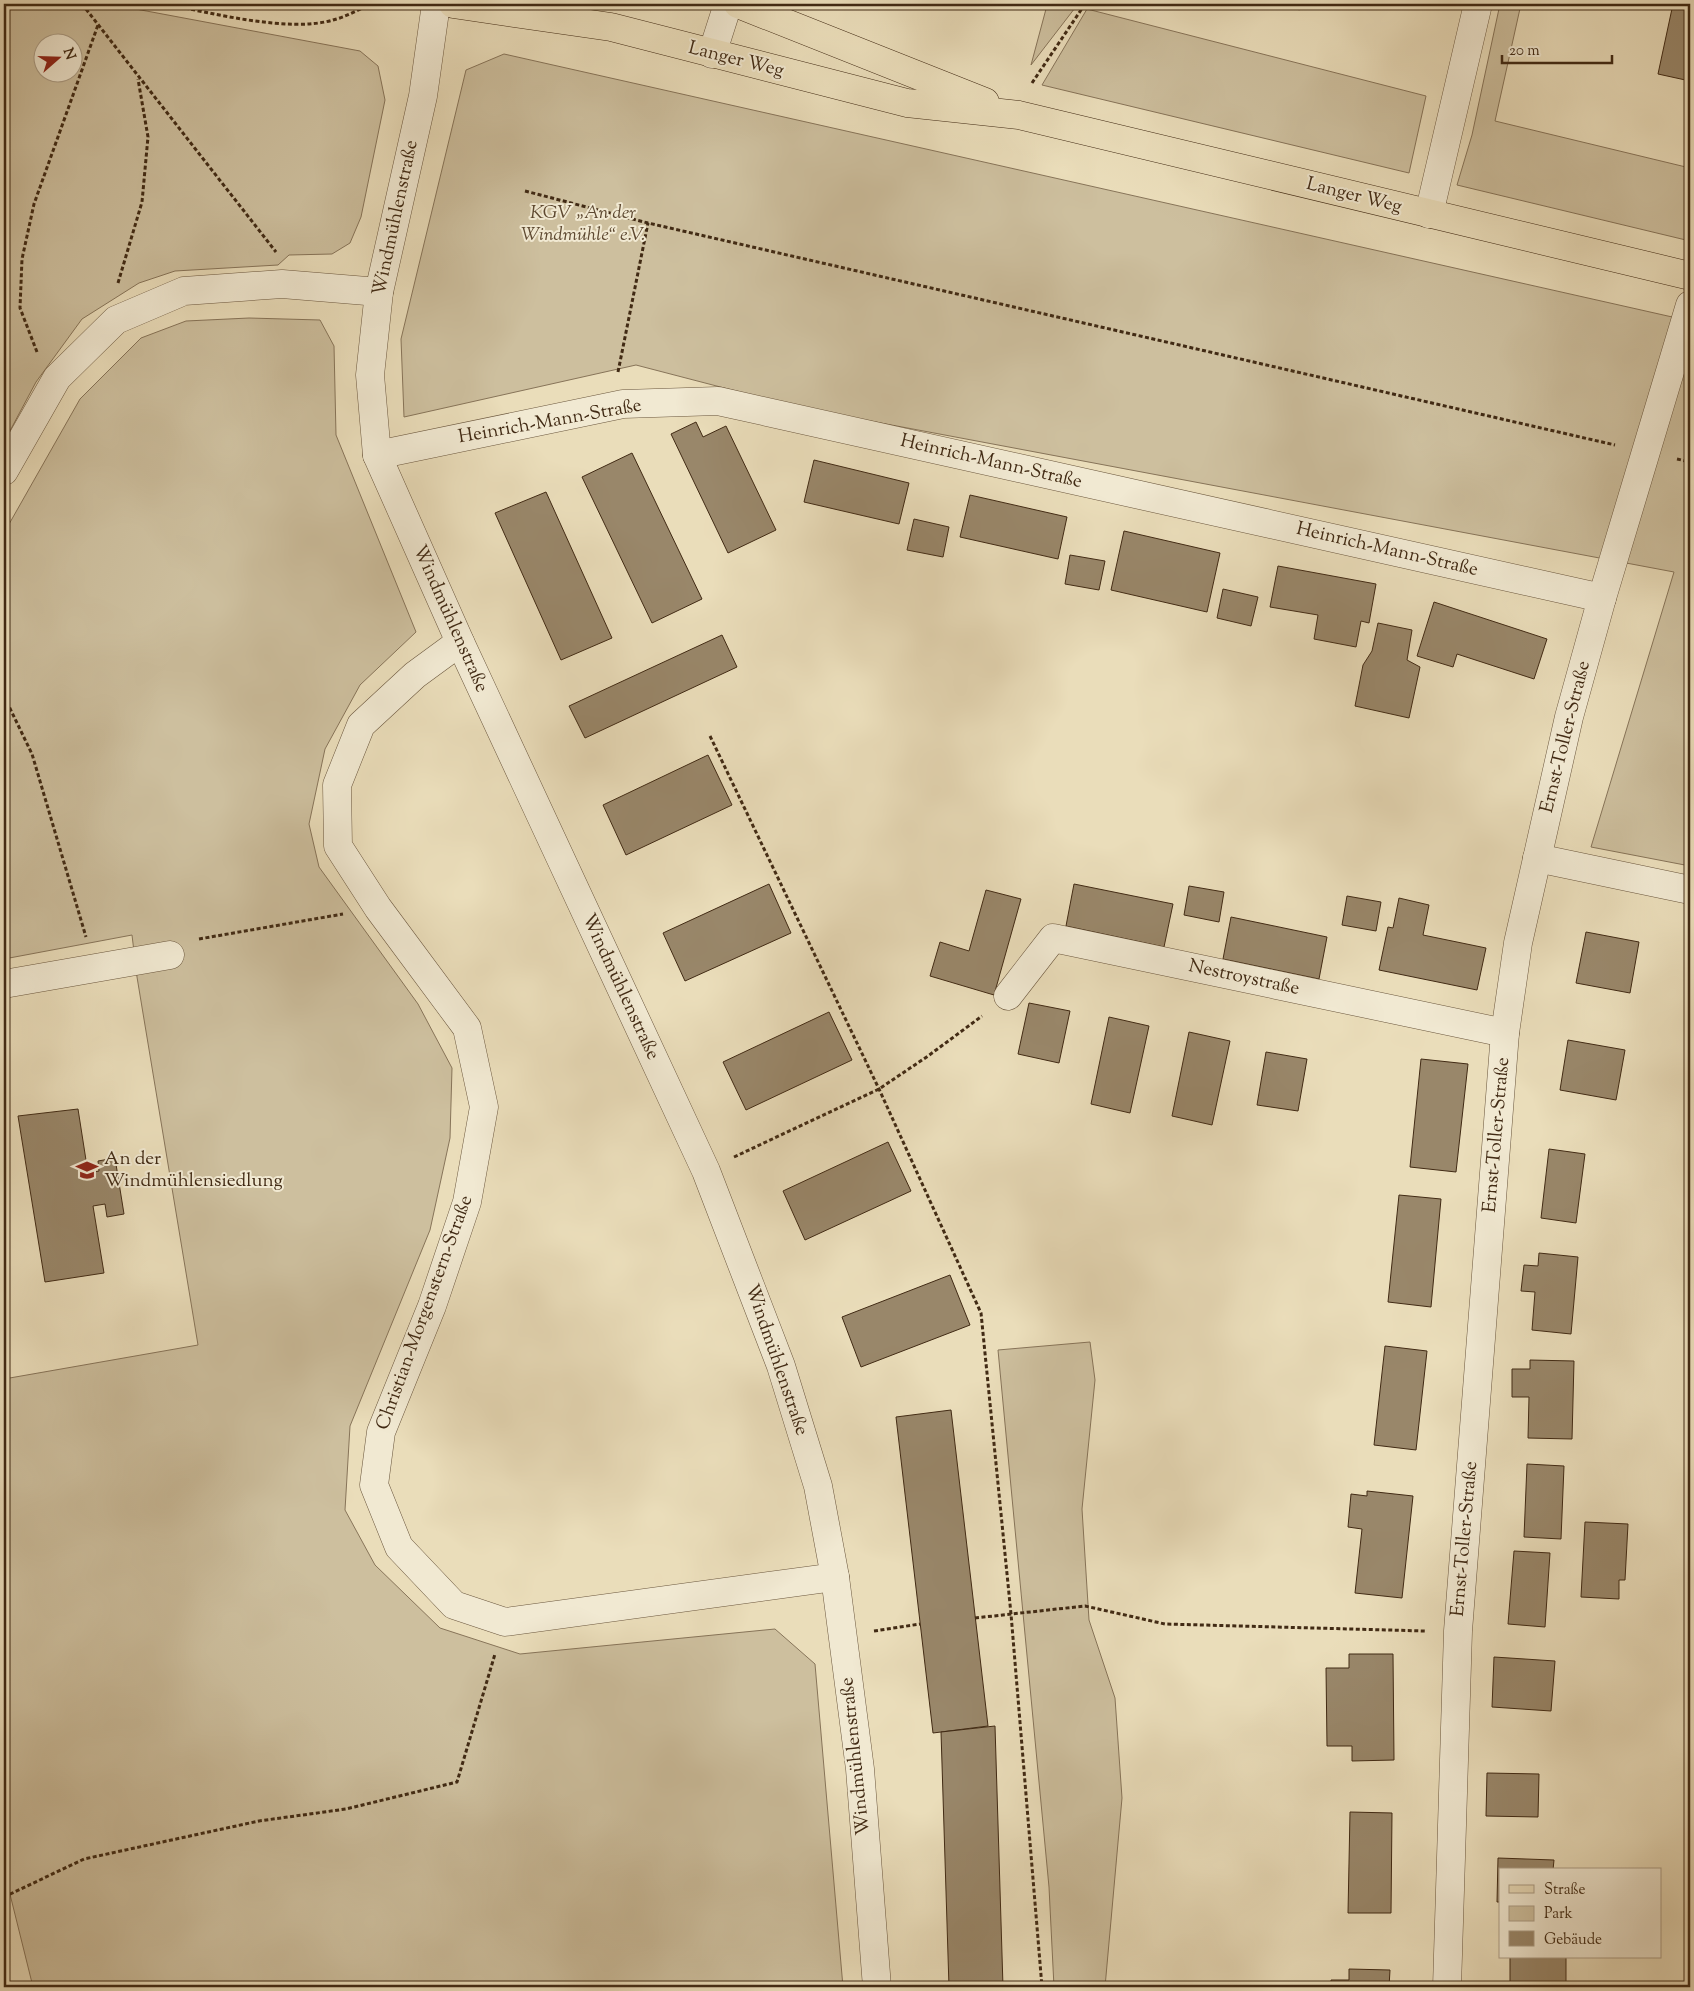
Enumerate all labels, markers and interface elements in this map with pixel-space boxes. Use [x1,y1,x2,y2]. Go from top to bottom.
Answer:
north arrow [32,32,82,82]
scale bar [1502,32,1612,64]
street label: Langer Weg [685,35,787,85]
text: 20 m [1509,41,1540,62]
text: N [57,46,80,63]
street label: Windmühlenstraße [366,137,426,298]
street label: Langer Weg [1303,171,1405,221]
park label: KGV „An der Windmühle“ e.V. [521,200,645,249]
street label: Heinrich-Mann-Straße [456,393,644,451]
street label: Heinrich-Mann-Straße [897,428,1085,496]
street label: Heinrich-Mann-Straße [1293,516,1481,584]
street label: Windmühlenstraße [405,541,495,697]
street label: Ernst-Toller-Straße [1534,658,1598,816]
street label: Windmühlenstraße [574,909,666,1065]
street label: Nestroystraße [1186,953,1302,1003]
street label: Ernst-Toller-Straße [1477,1056,1517,1214]
place label: An der Windmühlensiedlung [104,1146,283,1195]
school or university icon: An der Windmühlensiedlung [74,1157,100,1183]
street label: Christian-Morgenstern-Straße [370,1192,480,1434]
street label: Windmühlenstraße [737,1281,815,1440]
street label: Ernst-Toller-Straße [1445,1460,1485,1618]
street label: Windmühlenstraße [834,1676,878,1836]
legend [1499,1868,1662,1958]
text: Straße [1544,1880,1586,1901]
text: Park [1544,1904,1573,1925]
text: Gebäude [1544,1930,1602,1951]

